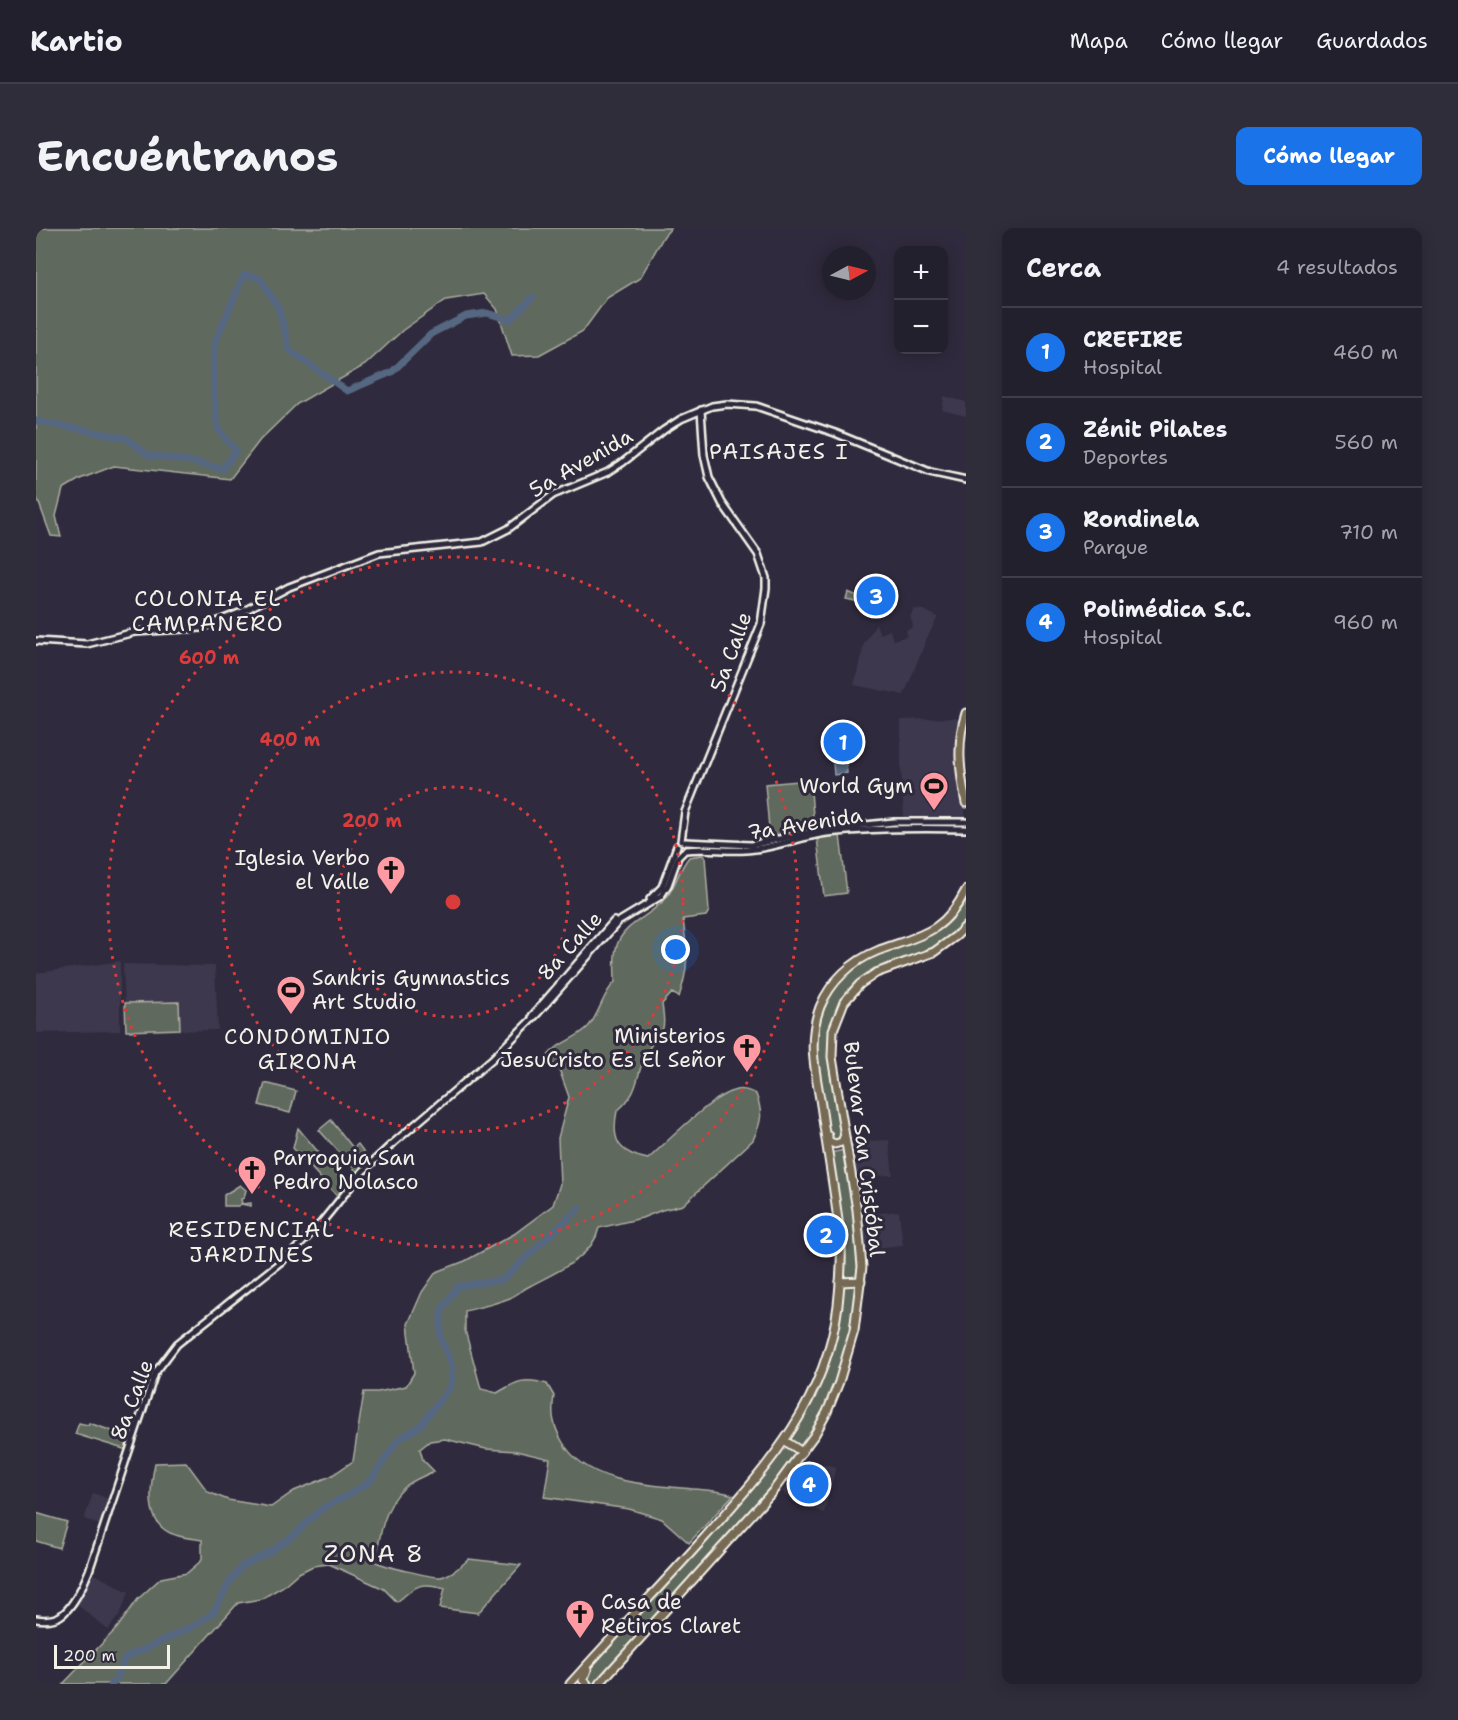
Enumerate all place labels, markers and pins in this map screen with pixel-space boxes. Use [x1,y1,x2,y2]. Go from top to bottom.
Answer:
pin: 3 [856,574,896,619]
pin: 1 [824,720,862,764]
sports icon: World Gym [918,770,950,812]
place label: World Gym [799,772,913,800]
place label: Iglesia Verbo el Valle [235,844,370,896]
church icon: Iglesia Verbo el Valle [375,854,407,896]
centre of rings [443,892,463,912]
place label: Sankris Gymnastics Art Studio [312,964,510,1016]
sports icon: Sankris Gymnastics Art Studio [275,974,307,1016]
place label: Ministerios JesuCristo Es El Señor [500,1022,726,1074]
church icon: Ministerios JesuCristo Es El Señor [731,1032,763,1074]
place label: Parroquia San Pedro Nolasco [273,1144,418,1196]
church icon: Parroquia San Pedro Nolasco [236,1154,268,1196]
pin: 2 [806,1212,846,1258]
pin: 4 [790,1462,828,1506]
place label: Casa de Retiros Claret [601,1588,741,1640]
church icon: Casa de Retiros Claret [564,1598,596,1640]

